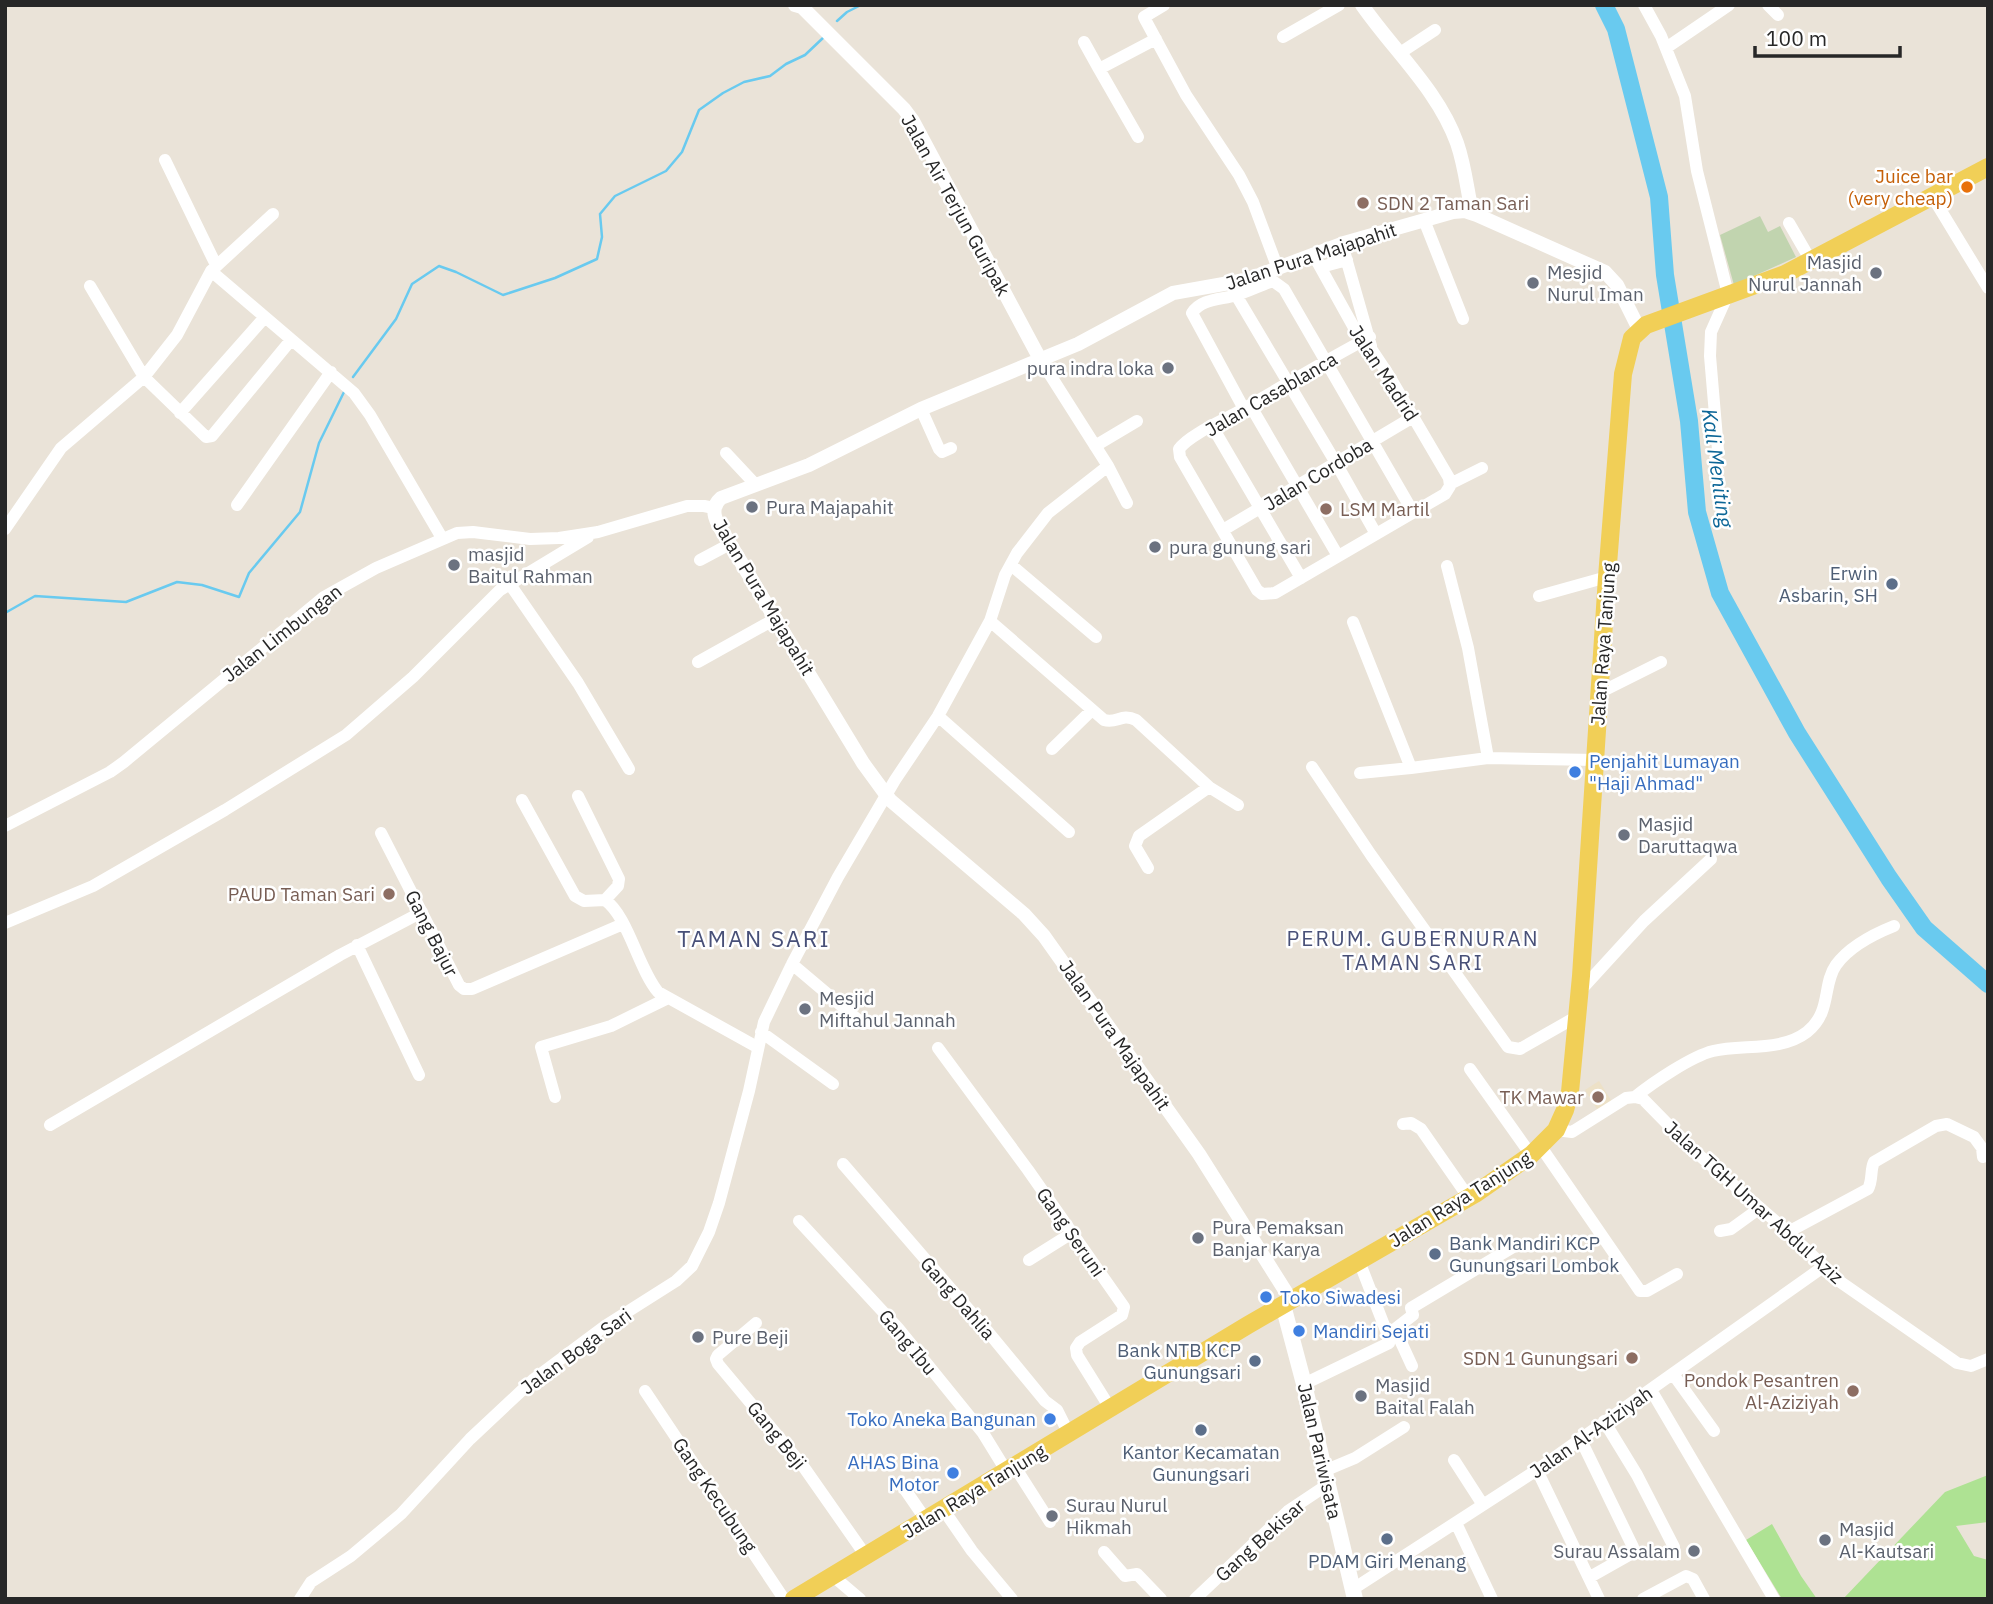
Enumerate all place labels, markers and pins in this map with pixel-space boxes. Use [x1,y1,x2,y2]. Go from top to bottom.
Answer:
place label: Juice bar (very cheap) [1848,164,1953,210]
marker: Juice bar (very cheap) [1959,179,1975,195]
place label: SDN 2 Taman Sari [1377,191,1529,215]
marker: SDN 2 Taman Sari [1355,195,1371,211]
place label: Masjid Nurul Jannah [1748,250,1862,296]
place label: Mesjid Nurul Iman [1547,260,1644,306]
marker: Masjid Nurul Jannah [1868,265,1884,281]
marker: Mesjid Nurul Iman [1525,275,1541,291]
place label: pura indra loka [1027,356,1154,380]
marker: pura indra loka [1160,360,1176,376]
place label: Pura Majapahit [766,495,894,519]
place label: LSM Martil [1340,497,1430,521]
marker: Pura Majapahit [744,499,760,515]
marker: LSM Martil [1318,501,1334,517]
place label: pura gunung sari [1169,535,1311,559]
marker: pura gunung sari [1147,539,1163,555]
place label: masjid Baitul Rahman [468,542,593,588]
marker: masjid Baitul Rahman [446,557,462,573]
place label: Erwin Asbarin, SH [1779,561,1878,607]
marker: Erwin Asbarin, SH [1884,576,1900,592]
place label: Penjahit Lumayan "Haji Ahmad" [1589,749,1740,795]
marker: Penjahit Lumayan "Haji Ahmad" [1567,764,1583,780]
place label: Masjid Daruttaqwa [1638,812,1738,858]
marker: Masjid Daruttaqwa [1616,827,1632,843]
place label: PAUD Taman Sari [228,882,375,906]
marker: PAUD Taman Sari [381,886,397,902]
place label: Mesjid Miftahul Jannah [819,986,956,1032]
marker: Mesjid Miftahul Jannah [797,1001,813,1017]
place label: TK Mawar [1500,1085,1584,1109]
marker: TK Mawar [1590,1089,1606,1105]
place label: Pura Pemaksan Banjar Karya [1212,1215,1344,1261]
marker: Pura Pemaksan Banjar Karya [1190,1230,1206,1246]
place label: Bank Mandiri KCP Gunungsari Lombok [1449,1231,1619,1277]
marker: Bank Mandiri KCP Gunungsari Lombok [1427,1246,1443,1262]
place label: Toko Siwadesi [1280,1285,1401,1309]
marker: Toko Siwadesi [1258,1289,1274,1305]
place label: Mandiri Sejati [1313,1319,1429,1343]
marker: Mandiri Sejati [1291,1323,1307,1339]
place label: Pure Beji [712,1325,788,1349]
marker: Pure Beji [690,1329,706,1345]
place label: Bank NTB KCP Gunungsari [1117,1338,1241,1384]
place label: SDN 1 Gunungsari [1463,1346,1618,1370]
marker: SDN 1 Gunungsari [1624,1350,1640,1366]
marker: Bank NTB KCP Gunungsari [1247,1353,1263,1369]
place label: Pondok Pesantren Al-Aziziyah [1684,1368,1839,1414]
place label: Masjid Baital Falah [1375,1373,1475,1419]
marker: Pondok Pesantren Al-Aziziyah [1845,1383,1861,1399]
marker: Masjid Baital Falah [1353,1388,1369,1404]
place label: Toko Aneka Bangunan [847,1407,1036,1431]
marker: Toko Aneka Bangunan [1042,1411,1058,1427]
marker: Kantor Kecamatan Gunungsari [1193,1422,1209,1438]
place label: Kantor Kecamatan Gunungsari [1122,1440,1280,1486]
place label: AHAS Bina Motor [848,1450,939,1496]
marker: AHAS Bina Motor [945,1465,961,1481]
place label: Surau Nurul Hikmah [1066,1493,1167,1539]
marker: Surau Nurul Hikmah [1044,1508,1060,1524]
place label: Masjid Al-Kautsari [1839,1517,1934,1563]
marker: PDAM Giri Menang [1379,1531,1395,1547]
marker: Masjid Al-Kautsari [1817,1532,1833,1548]
place label: Surau Assalam [1553,1539,1680,1563]
marker: Surau Assalam [1686,1543,1702,1559]
place label: PDAM Giri Menang [1308,1549,1466,1573]

